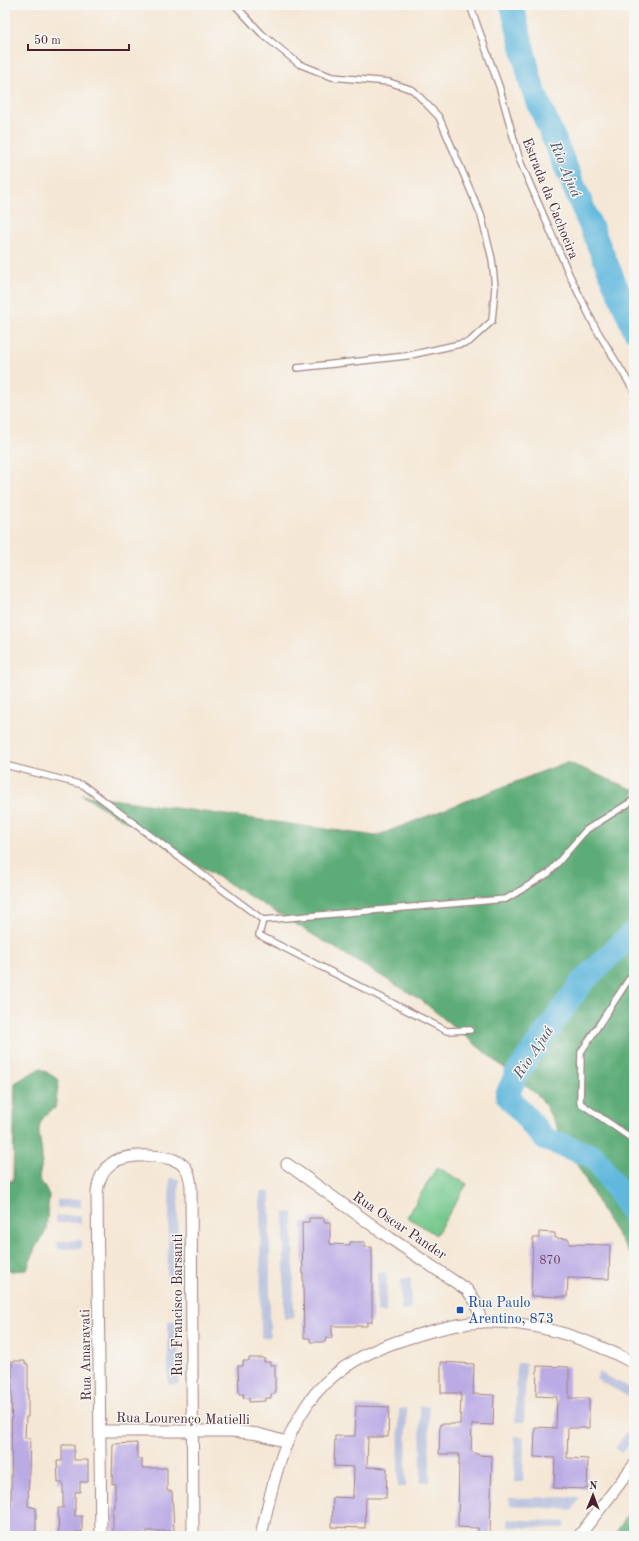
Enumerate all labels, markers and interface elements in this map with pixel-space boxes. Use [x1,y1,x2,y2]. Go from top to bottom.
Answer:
scale bar [28,26,129,52]
text: 50 m [34,34,61,47]
street label: Estrada da Cachoeira [519,136,581,261]
water label: Rio Ajuá [546,138,583,200]
water label: Rio Ajuá [511,1024,557,1082]
street label: Rua Oscar Pander [350,1189,449,1262]
street label: Rua Francisco Barsanti [171,1234,185,1376]
house number: 870 [540,1255,560,1267]
place label: Rua Paulo Arentino, 873 [468,1296,554,1326]
marker: Rua Paulo Arentino, 873 [455,1305,465,1315]
street label: Rua Amaravati [78,1309,94,1401]
street label: Rua Lourenço Matielli [116,1411,250,1427]
north arrow [573,1475,613,1515]
text: N [589,1481,598,1492]

